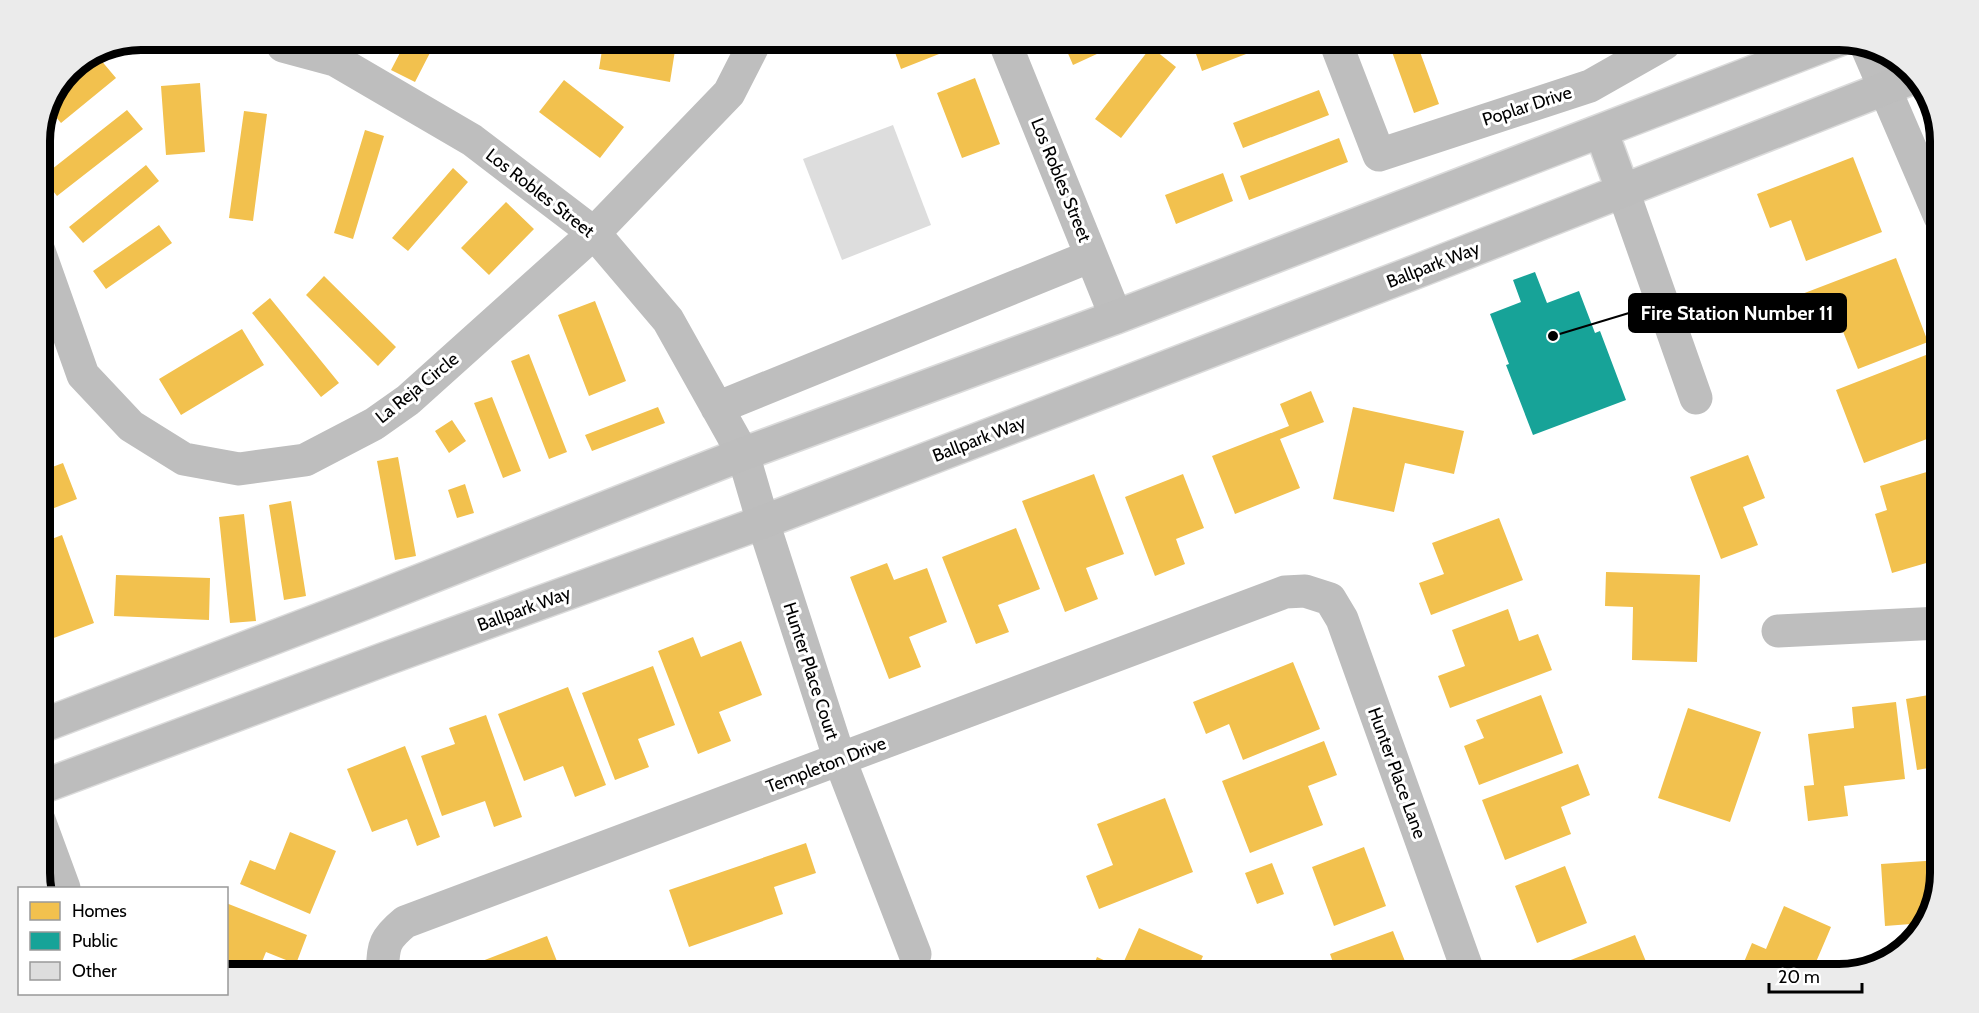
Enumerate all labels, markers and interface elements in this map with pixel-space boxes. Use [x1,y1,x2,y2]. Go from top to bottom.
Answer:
street label: Poplar Drive [1479,81,1575,131]
street label: Los Robles Street [1026,115,1096,245]
street label: Los Robles Street [481,144,599,242]
street label: Ballpark Way [1383,237,1483,293]
callout: Fire Station Number 11 [1629,294,1846,332]
text: Fire Station Number 11 [1641,301,1833,325]
street label: La Reja Circle [371,348,463,428]
street label: Ballpark Way [929,411,1029,467]
street label: Ballpark Way [474,582,574,636]
street label: Hunter Place Court [778,600,844,742]
street label: Hunter Place Lane [1363,704,1431,842]
street label: Templeton Drive [763,732,889,798]
legend [18,887,228,995]
text: Homes [72,900,127,922]
text: Public [72,930,118,952]
scale bar [1769,956,1862,994]
text: Other [72,960,117,982]
text: 20 m [1778,966,1820,988]

